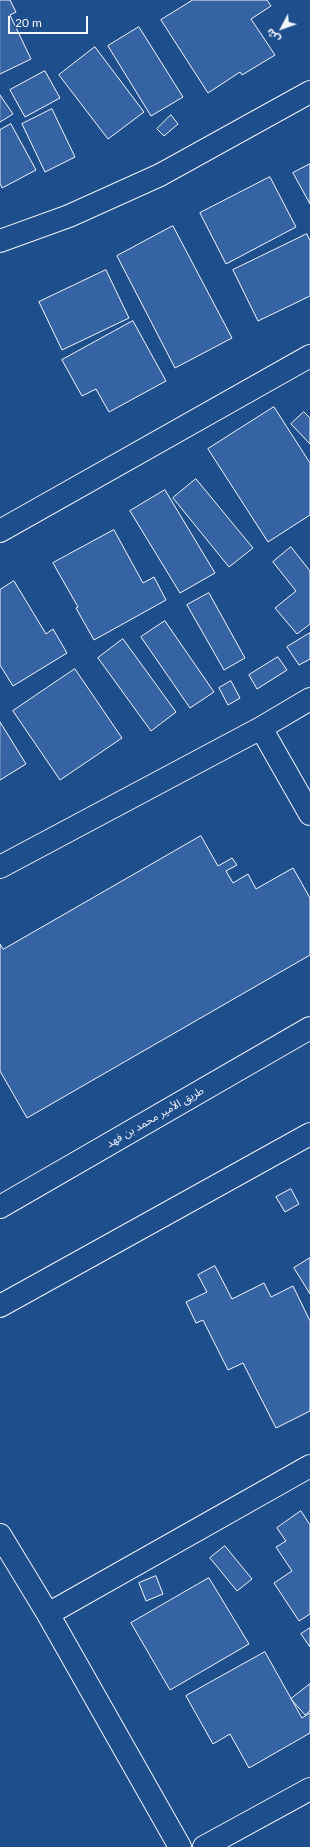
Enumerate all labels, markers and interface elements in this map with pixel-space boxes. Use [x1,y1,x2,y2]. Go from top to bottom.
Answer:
scale bar [10,8,90,34]
north arrow [262,8,302,48]
text: 20 m [15,15,42,30]
text: ش [263,26,282,46]
street label: طريق الأمير محمد بن فهد [104,1084,206,1150]

